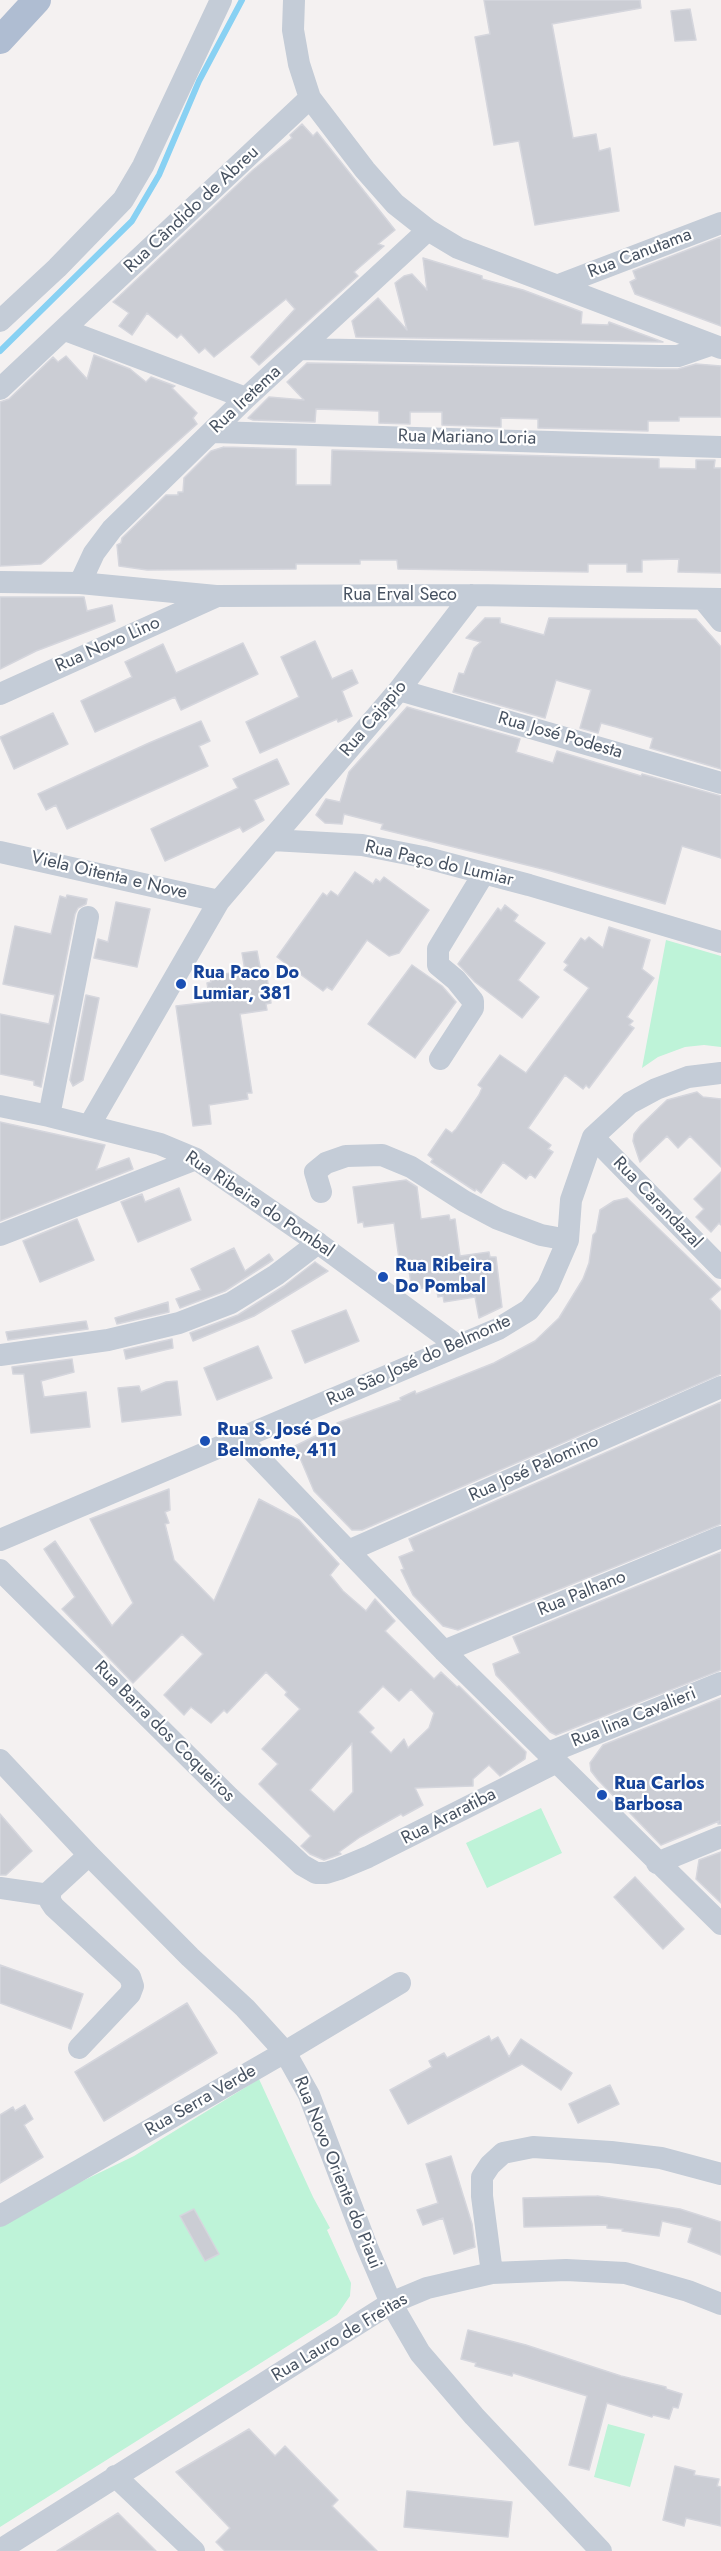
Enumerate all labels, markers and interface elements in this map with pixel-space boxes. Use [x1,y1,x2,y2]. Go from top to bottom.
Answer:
street label: Rua Cândido de Abreu [120,142,264,278]
street label: Rua Canutama [585,224,695,284]
street label: Rua Iretema [206,362,286,438]
street label: Rua Mariano Loria [398,426,536,450]
street label: Rua Erval Seco [343,585,457,607]
street label: Rua Novo Lino [52,612,164,678]
street label: Rua Cajapio [336,677,412,761]
street label: Rua José Podesta [495,708,625,764]
street label: Rua Paço do Lumiar [363,836,515,892]
street label: Viela Oitenta e Nove [29,848,189,904]
place label: Rua Paco Do Lumiar, 381 [193,963,299,1006]
marker: Rua Paco Do Lumiar, 381 [174,977,188,991]
street label: Rua Ribeira do Pombal [181,1147,337,1263]
street label: Rua Carandazal [608,1153,706,1253]
place label: Rua Ribeira Do Pombal [395,1256,492,1298]
marker: Rua Ribeira Do Pombal [376,1270,390,1284]
street label: Rua São José do Belmonte [324,1311,514,1411]
place label: Rua S. José Do Belmonte, 411 [217,1420,341,1462]
street label: Rua José Palomino [466,1431,602,1507]
marker: Rua S. José Do Belmonte, 411 [198,1434,212,1448]
street label: Rua Palhano [535,1567,629,1621]
street label: Rua Barra dos Coqueiros [89,1657,239,1807]
street label: Rua lina Cavalieri [569,1683,699,1753]
place label: Rua Carlos Barbosa [614,1774,705,1816]
street label: Rua Araratiba [398,1784,500,1850]
marker: Rua Carlos Barbosa [595,1788,609,1802]
street label: Rua Serra Verde [142,2061,260,2141]
street label: Rua Novo Oriente do Piaui [288,2074,386,2272]
street label: Rua Lauro de Freitas [268,2289,412,2387]

